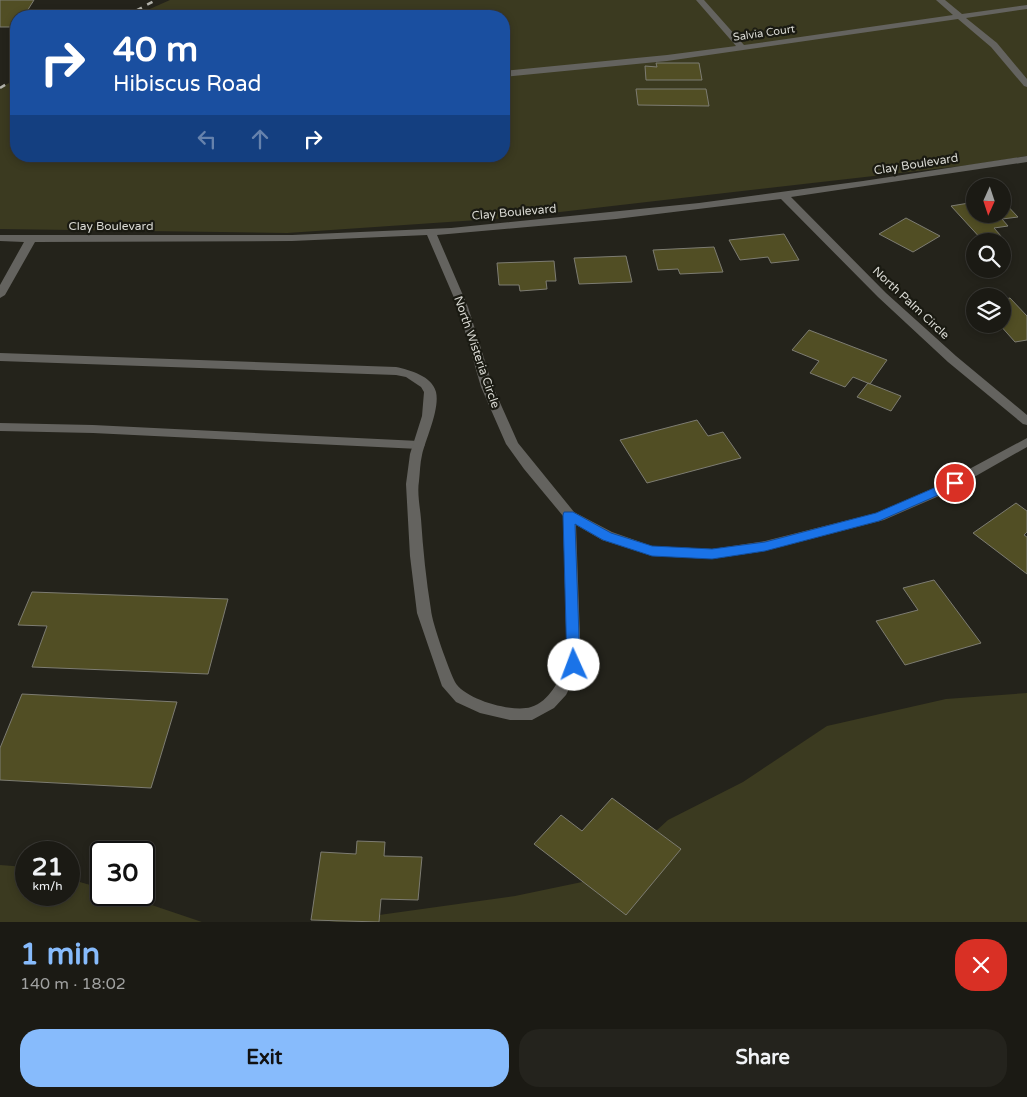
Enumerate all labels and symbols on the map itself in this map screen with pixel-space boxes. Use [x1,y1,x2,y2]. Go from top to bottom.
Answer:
street label: Salvia Court [732,22,796,44]
street label: Clay Boulevard [873,150,959,178]
north arrow [966,178,1011,222]
street label: Clay Boulevard [471,201,557,223]
street label: Clay Boulevard [68,219,154,233]
street label: North Palm Circle [870,264,952,342]
street label: North Wisteria Circle [451,294,503,410]
pin [934,462,976,504]
position arrow [547,638,599,690]
speed limit sign: 30 [90,841,155,906]

